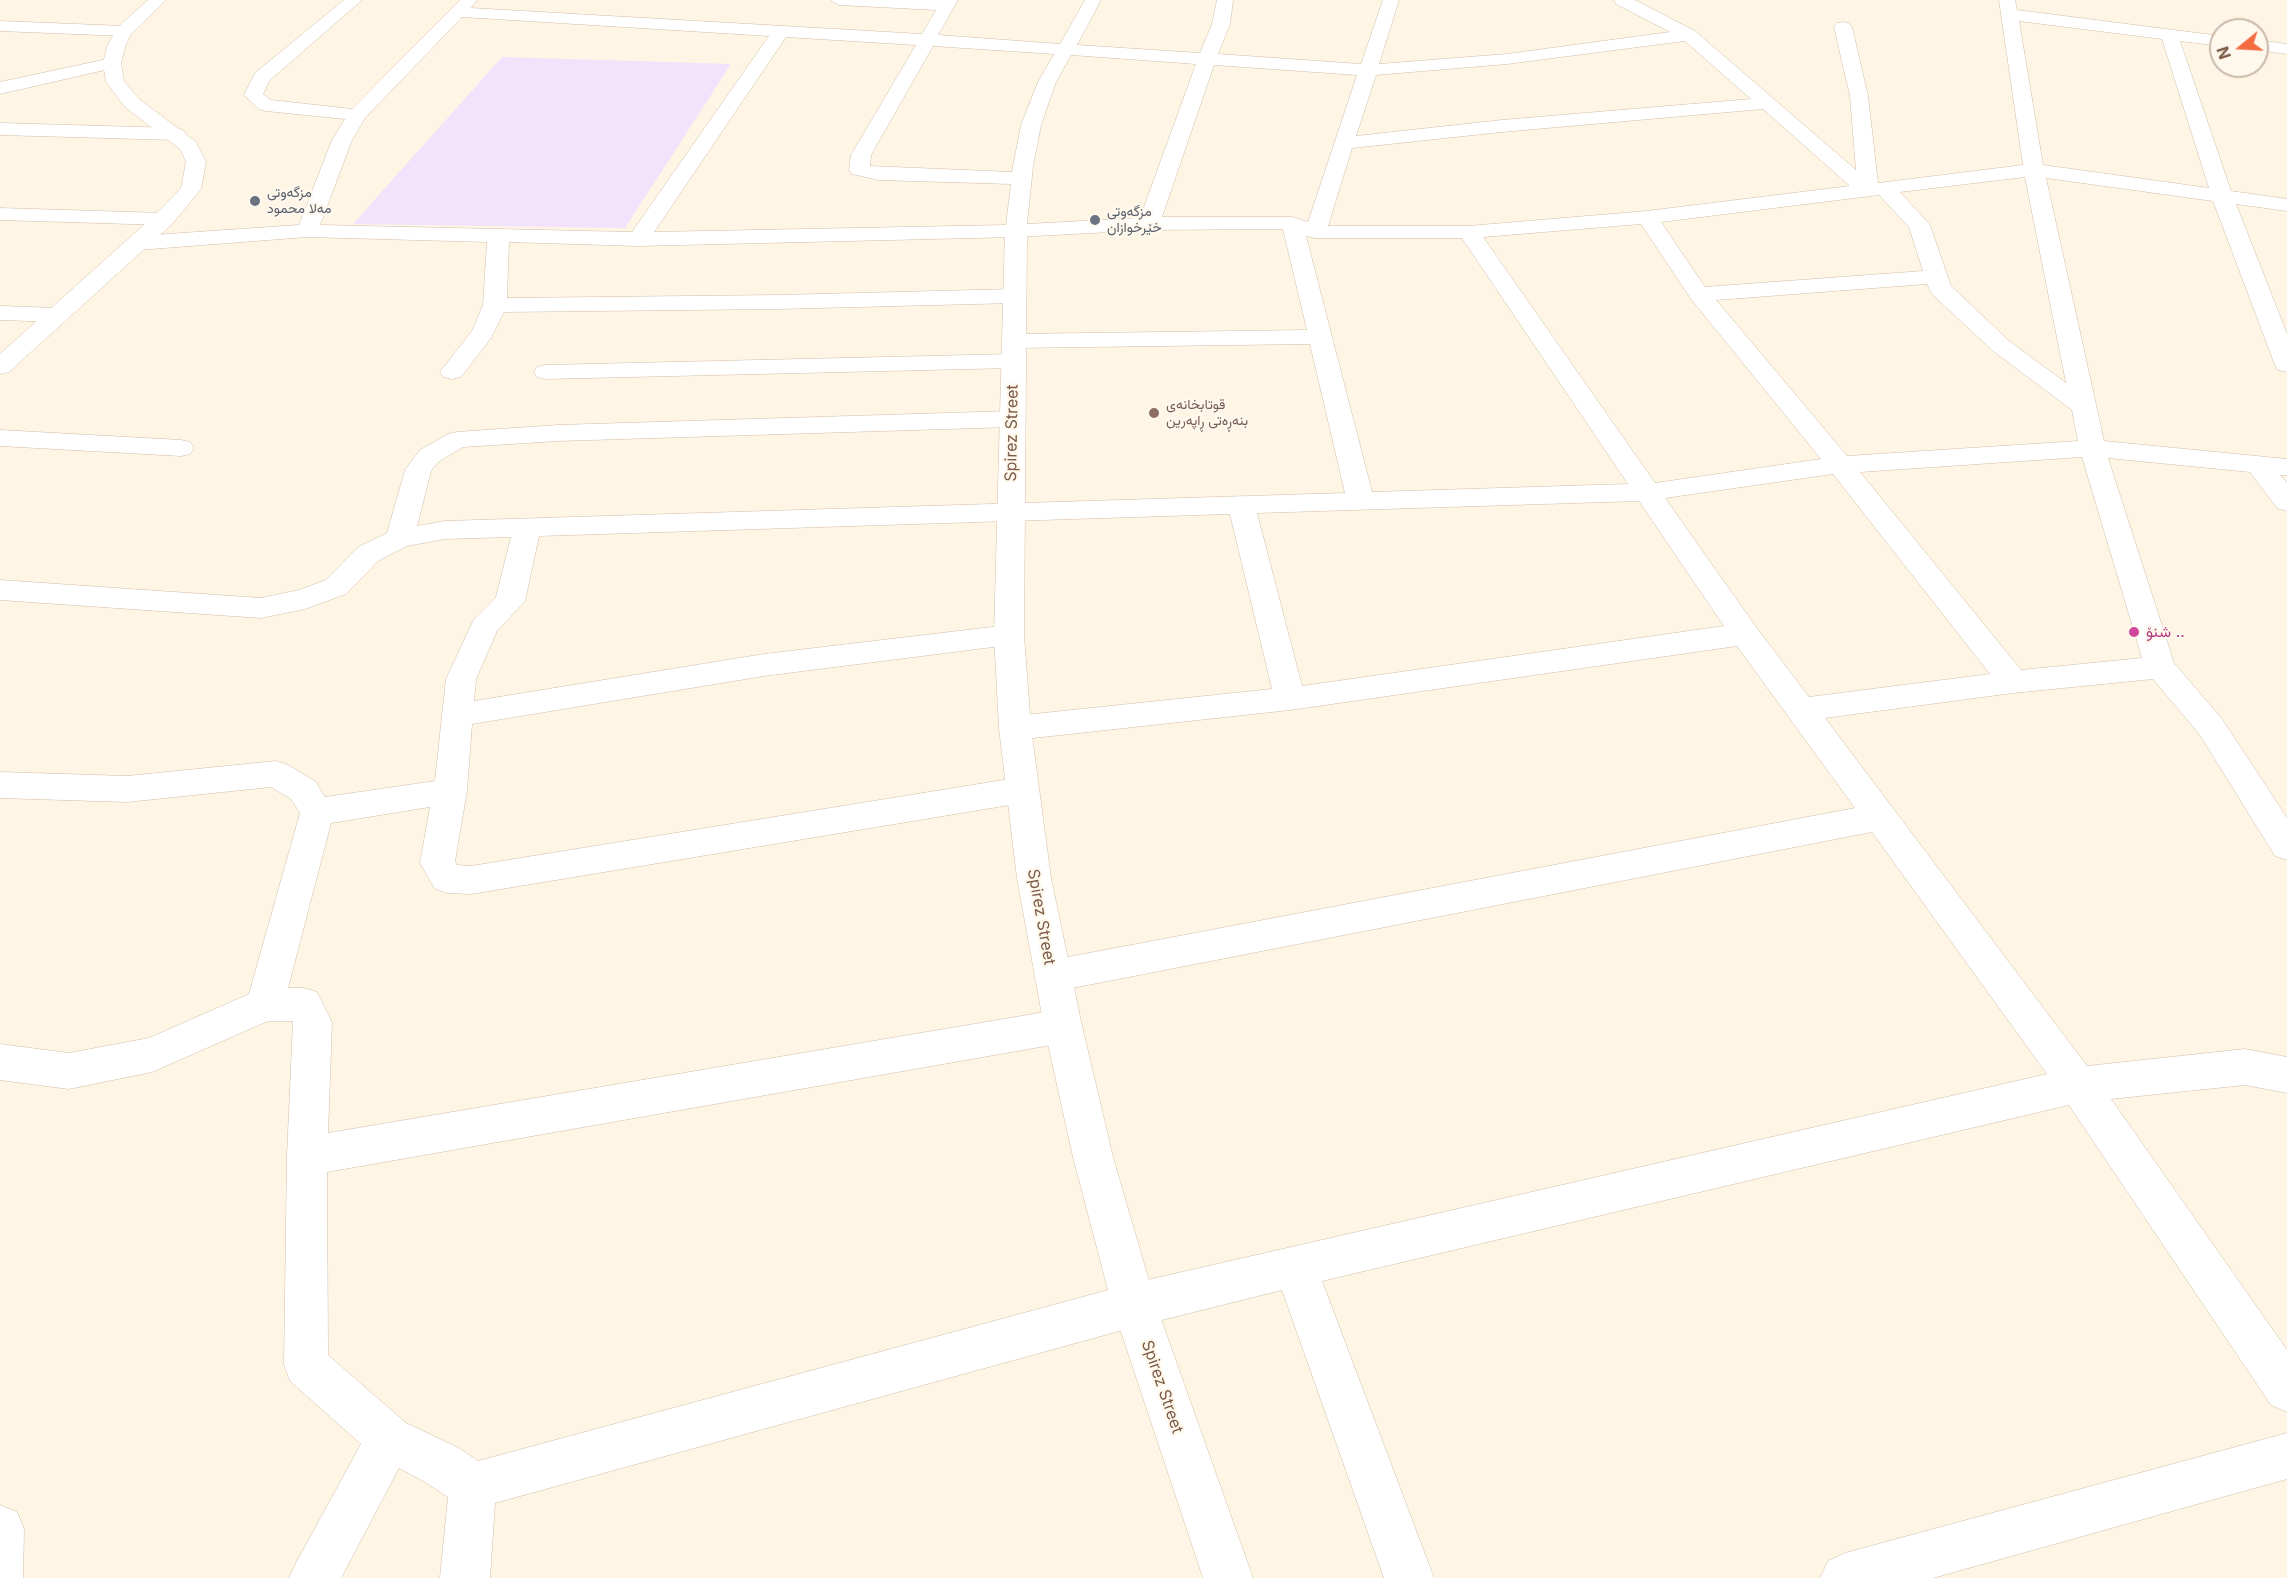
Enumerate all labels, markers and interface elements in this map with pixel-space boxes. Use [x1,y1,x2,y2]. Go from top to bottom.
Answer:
north arrow [2209,18,2269,78]
text: N [2212,44,2235,62]
place label: مزگه‌وتی مه‌لا محمود [267,185,332,218]
marker: مزگه‌وتی مه‌لا محمود [248,194,262,208]
place label: مزگەوتی خێرخوازان [1107,204,1162,237]
marker: مزگەوتی خێرخوازان [1088,213,1102,227]
street label: Spirez Street [1002,384,1022,482]
place label: قوتابخانەی بنەڕەتی ڕاپەرین [1166,397,1248,430]
marker: قوتابخانەی بنەڕەتی ڕاپەرین [1147,406,1161,420]
place label: شنۆ .. [2146,622,2185,642]
marker: شنۆ .. [2127,625,2141,639]
street label: Spirez Street [1023,867,1059,967]
street label: Spirez Street [1137,1338,1187,1436]

